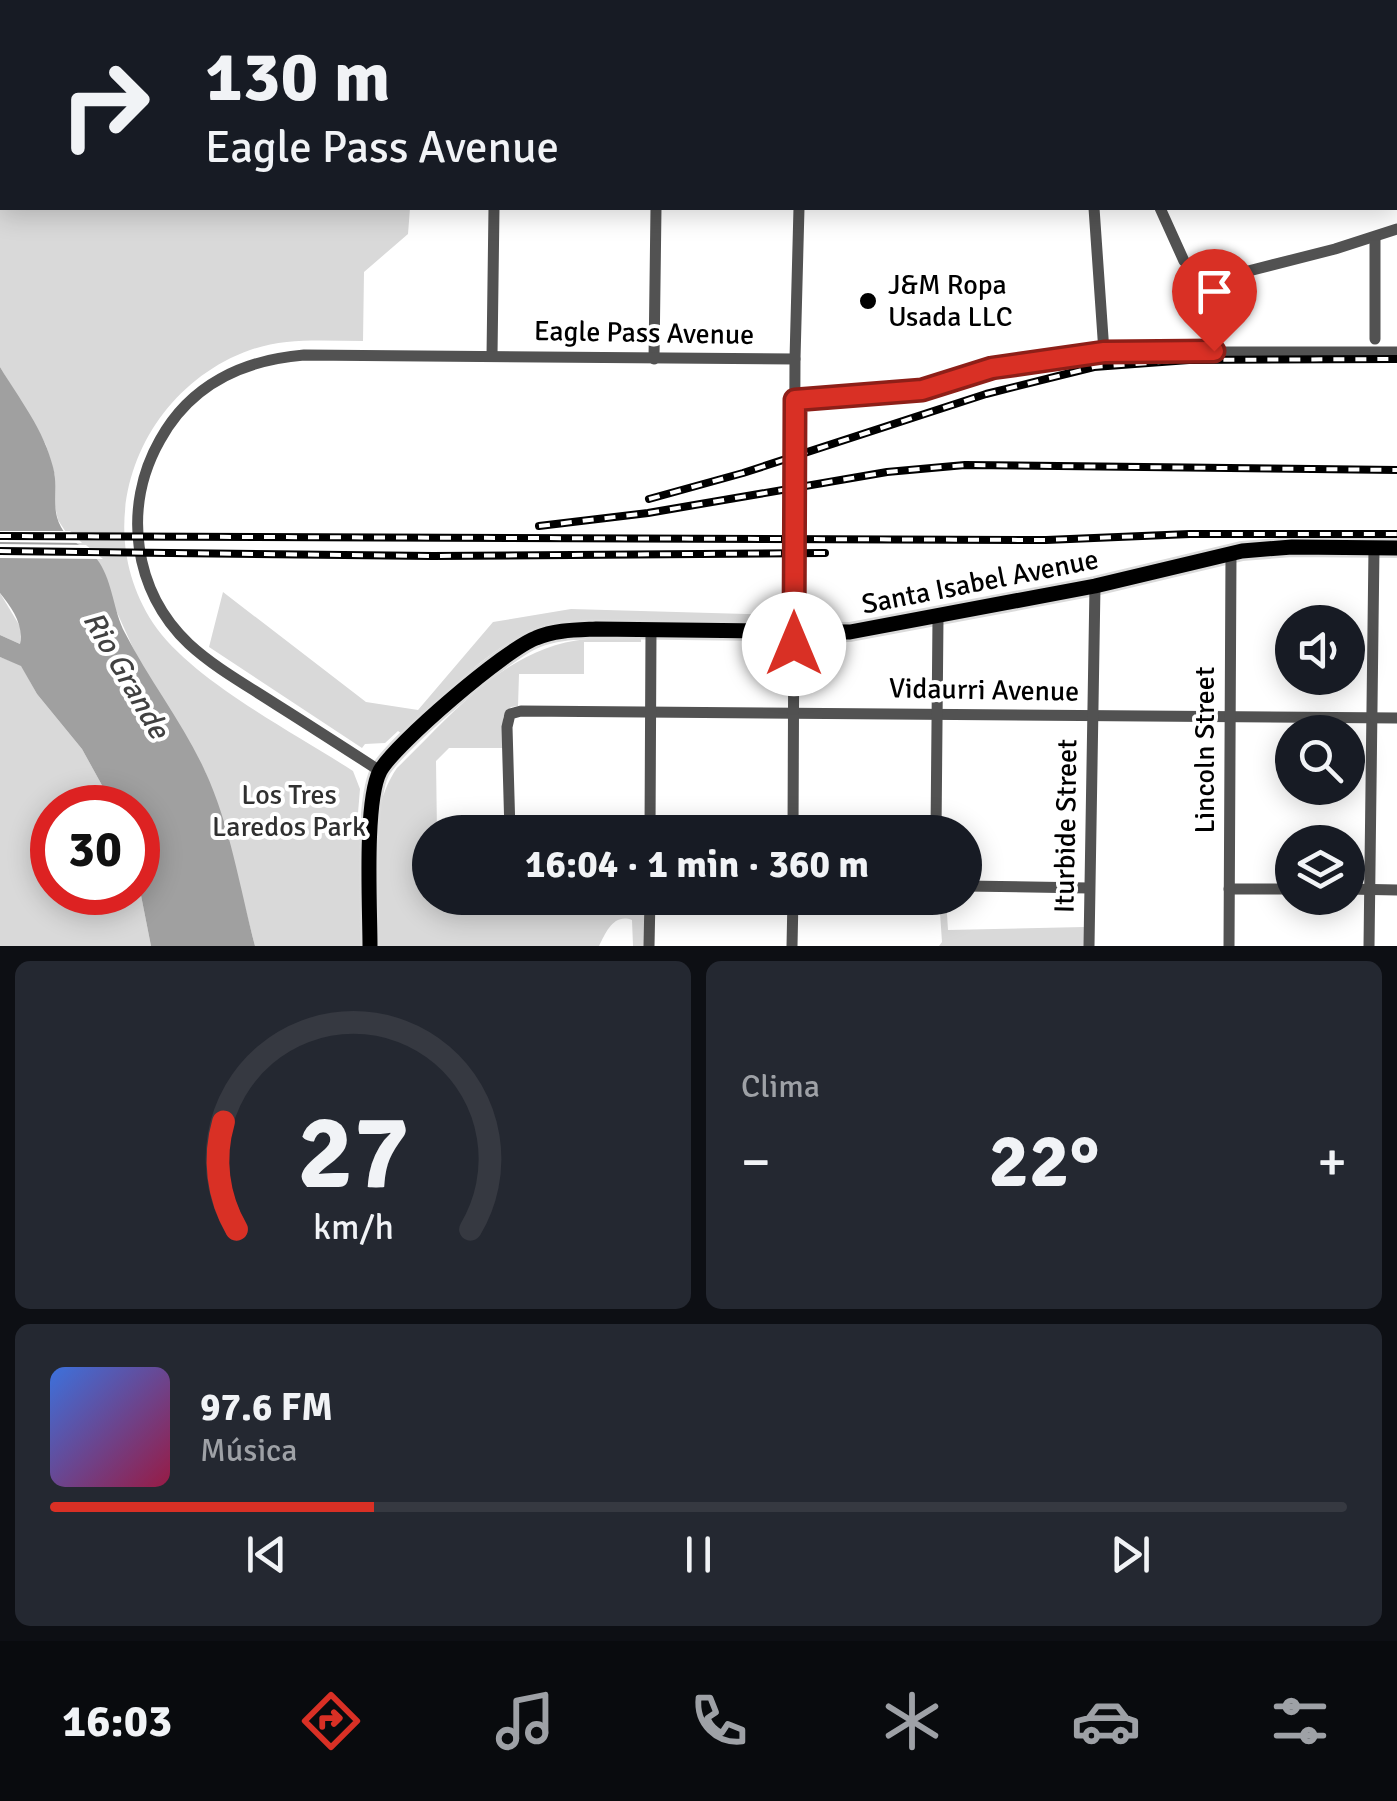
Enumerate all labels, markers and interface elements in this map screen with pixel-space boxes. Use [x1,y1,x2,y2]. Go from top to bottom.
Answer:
text: 130 m [205,34,390,120]
icon: right [40,40,170,170]
text: Eagle Pass Avenue [205,120,559,175]
pin [1172,249,1257,352]
icon: arrive [1187,264,1242,319]
place label: J&M Ropa Usada LLC [888,268,1013,334]
marker: J&M Ropa Usada LLC [857,290,879,312]
street label: Eagle Pass Avenue [534,314,754,352]
street label: Santa Isabel Avenue [859,542,1101,622]
position arrow [742,592,846,696]
water label: Rio Grande [75,605,178,747]
map controls [1275,605,1365,915]
button: sound [1275,605,1365,695]
street label: Lincoln Street [1188,666,1222,834]
street label: Vidaurri Avenue [888,671,1080,709]
button: search [1275,715,1365,805]
street label: Iturbide Street [1047,739,1085,913]
park label: Los Tres Laredos Park [212,778,366,844]
speed limit sign: 30 [30,785,160,915]
button: layers [1275,825,1365,915]
text: 16:04 · 1 min · 360 m [525,841,869,888]
text: Clima [741,1067,820,1106]
text: 27 [297,1089,409,1217]
text: 22° [989,1115,1100,1208]
text: − [741,1128,771,1196]
text: + [1317,1128,1347,1196]
text: km/h [313,1205,393,1249]
text: 97.6 FM [200,1384,333,1431]
text: Música [200,1431,297,1470]
icon: previous [239,1527,294,1582]
icon: pause [671,1527,726,1582]
icon: next [1103,1527,1158,1582]
icon: directions [296,1686,366,1756]
icon: music [490,1686,560,1756]
icon: phone [684,1686,754,1756]
icon: climate [877,1686,947,1756]
icon: car [1071,1686,1141,1756]
icon: filters [1265,1686,1335,1756]
text: 16:03 [62,1694,172,1749]

